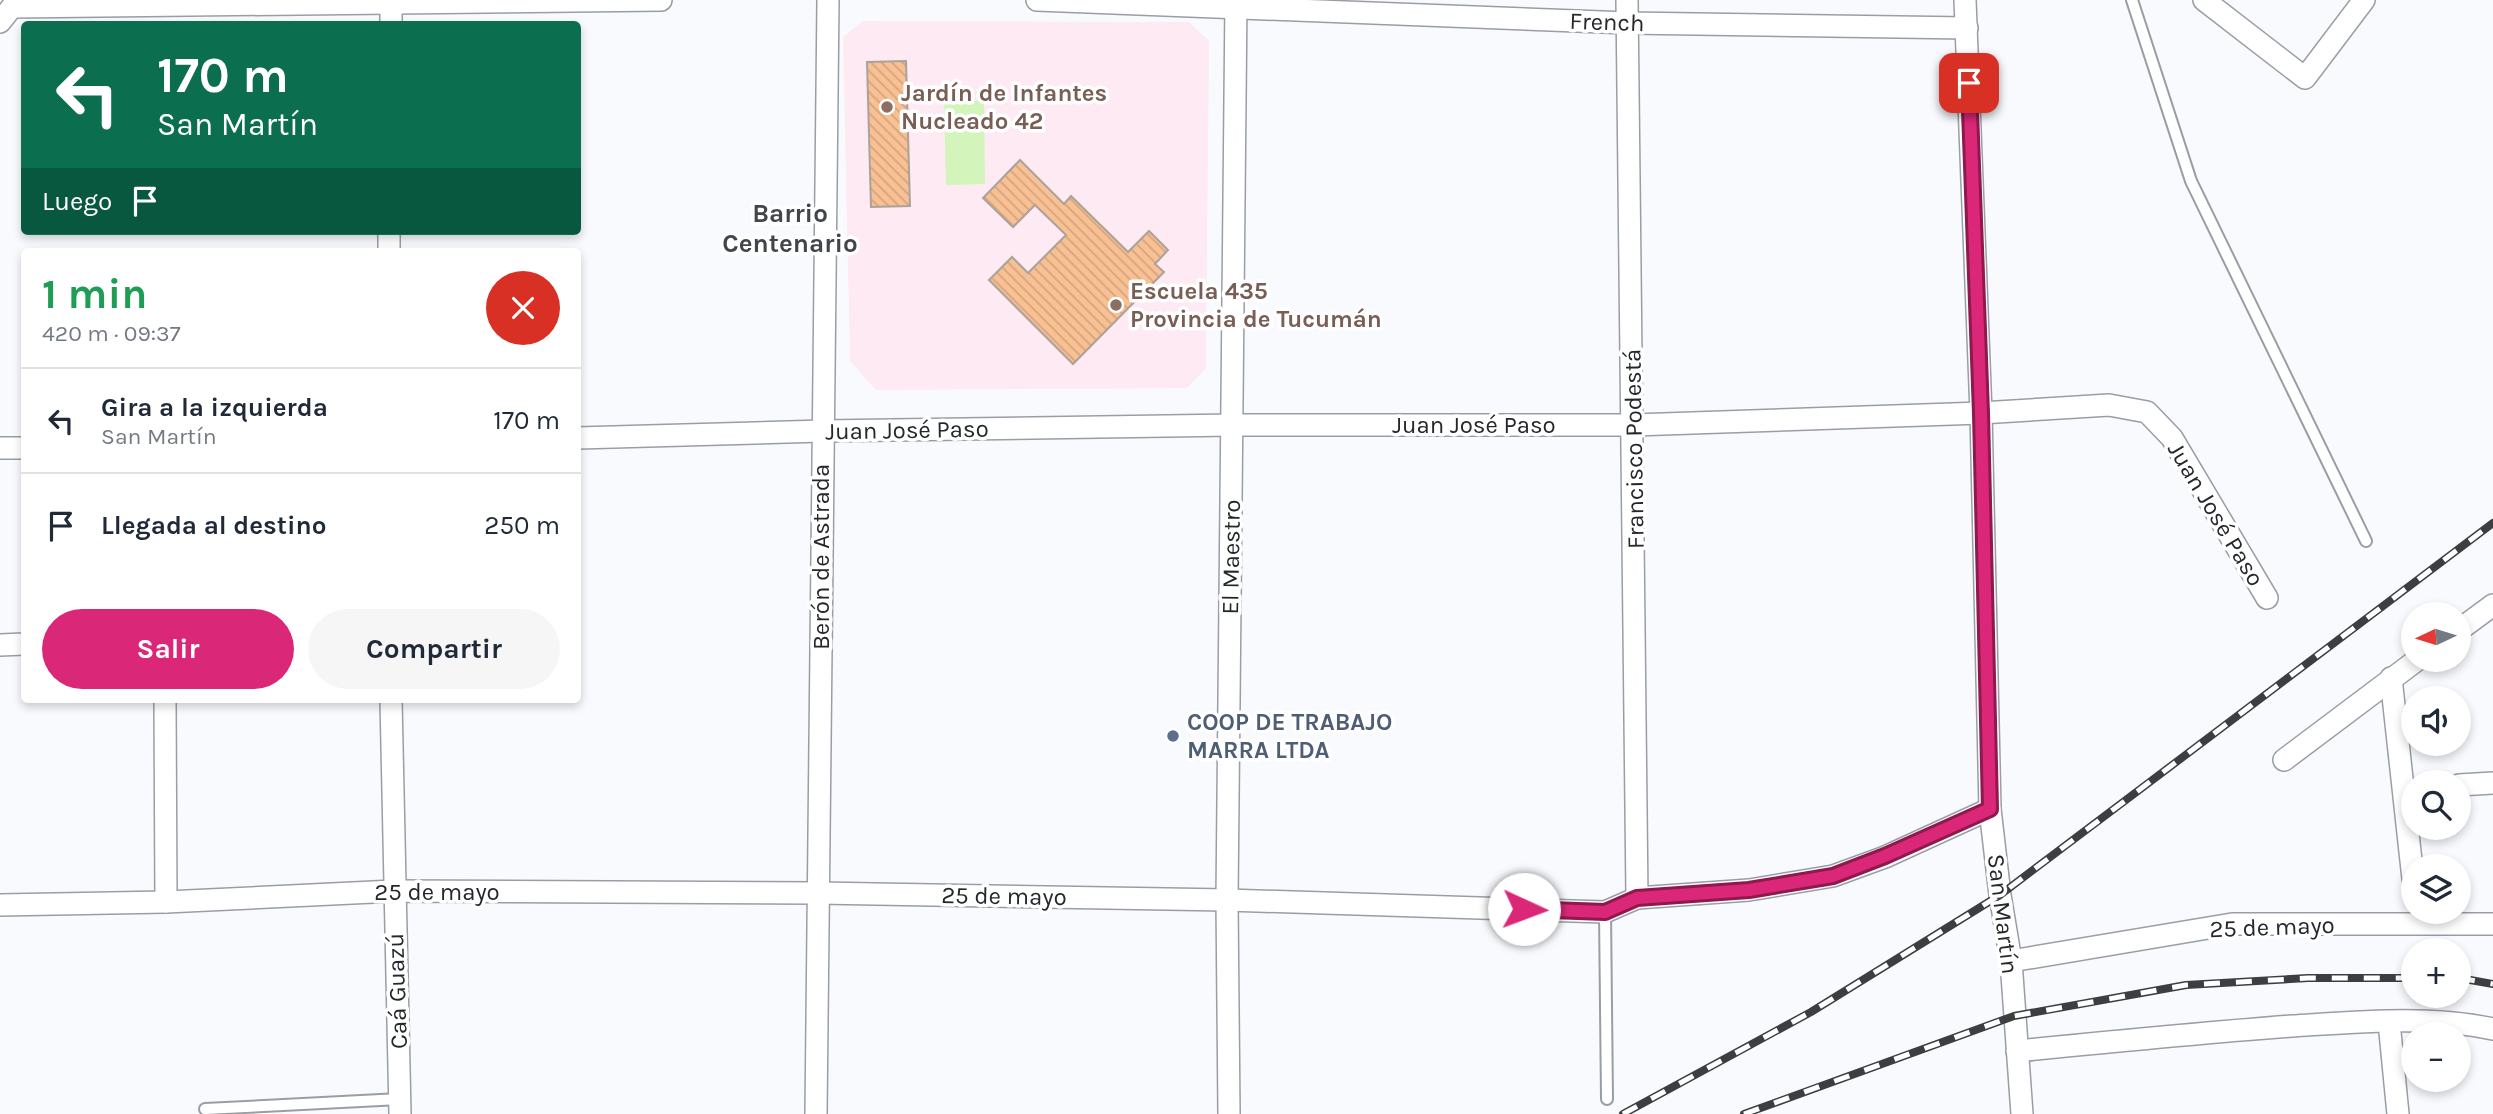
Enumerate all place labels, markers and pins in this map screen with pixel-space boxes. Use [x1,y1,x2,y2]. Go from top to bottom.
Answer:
pin [1939,53,1999,113]
place label: Jardín de Infantes Nucleado 42 [901,79,1107,135]
marker: Jardín de Infantes Nucleado 42 [879,99,895,115]
place label: Escuela 435 Provincia de Tucumán [1130,277,1382,333]
marker: Escuela 435 Provincia de Tucumán [1108,297,1124,313]
place label: COOP DE TRABAJO MARRA LTDA [1187,708,1392,764]
marker: COOP DE TRABAJO MARRA LTDA [1165,728,1181,744]

